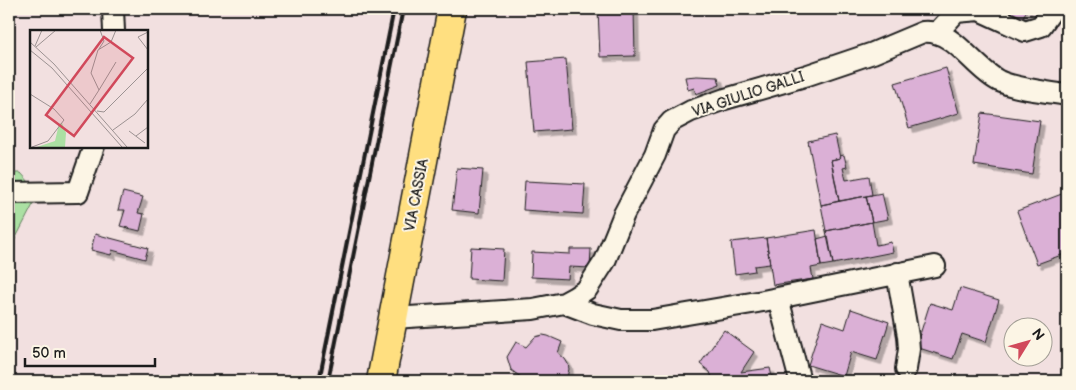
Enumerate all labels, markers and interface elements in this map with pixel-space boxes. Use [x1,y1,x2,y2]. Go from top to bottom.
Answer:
inset map [30,30,148,148]
street label: VIA GIULIO GALLI [690,68,806,121]
street label: VIA CASSIA [401,157,432,233]
north arrow [1004,318,1054,368]
text: N [1028,325,1048,344]
scale bar [25,335,155,367]
text: 50 m [32,344,66,363]

